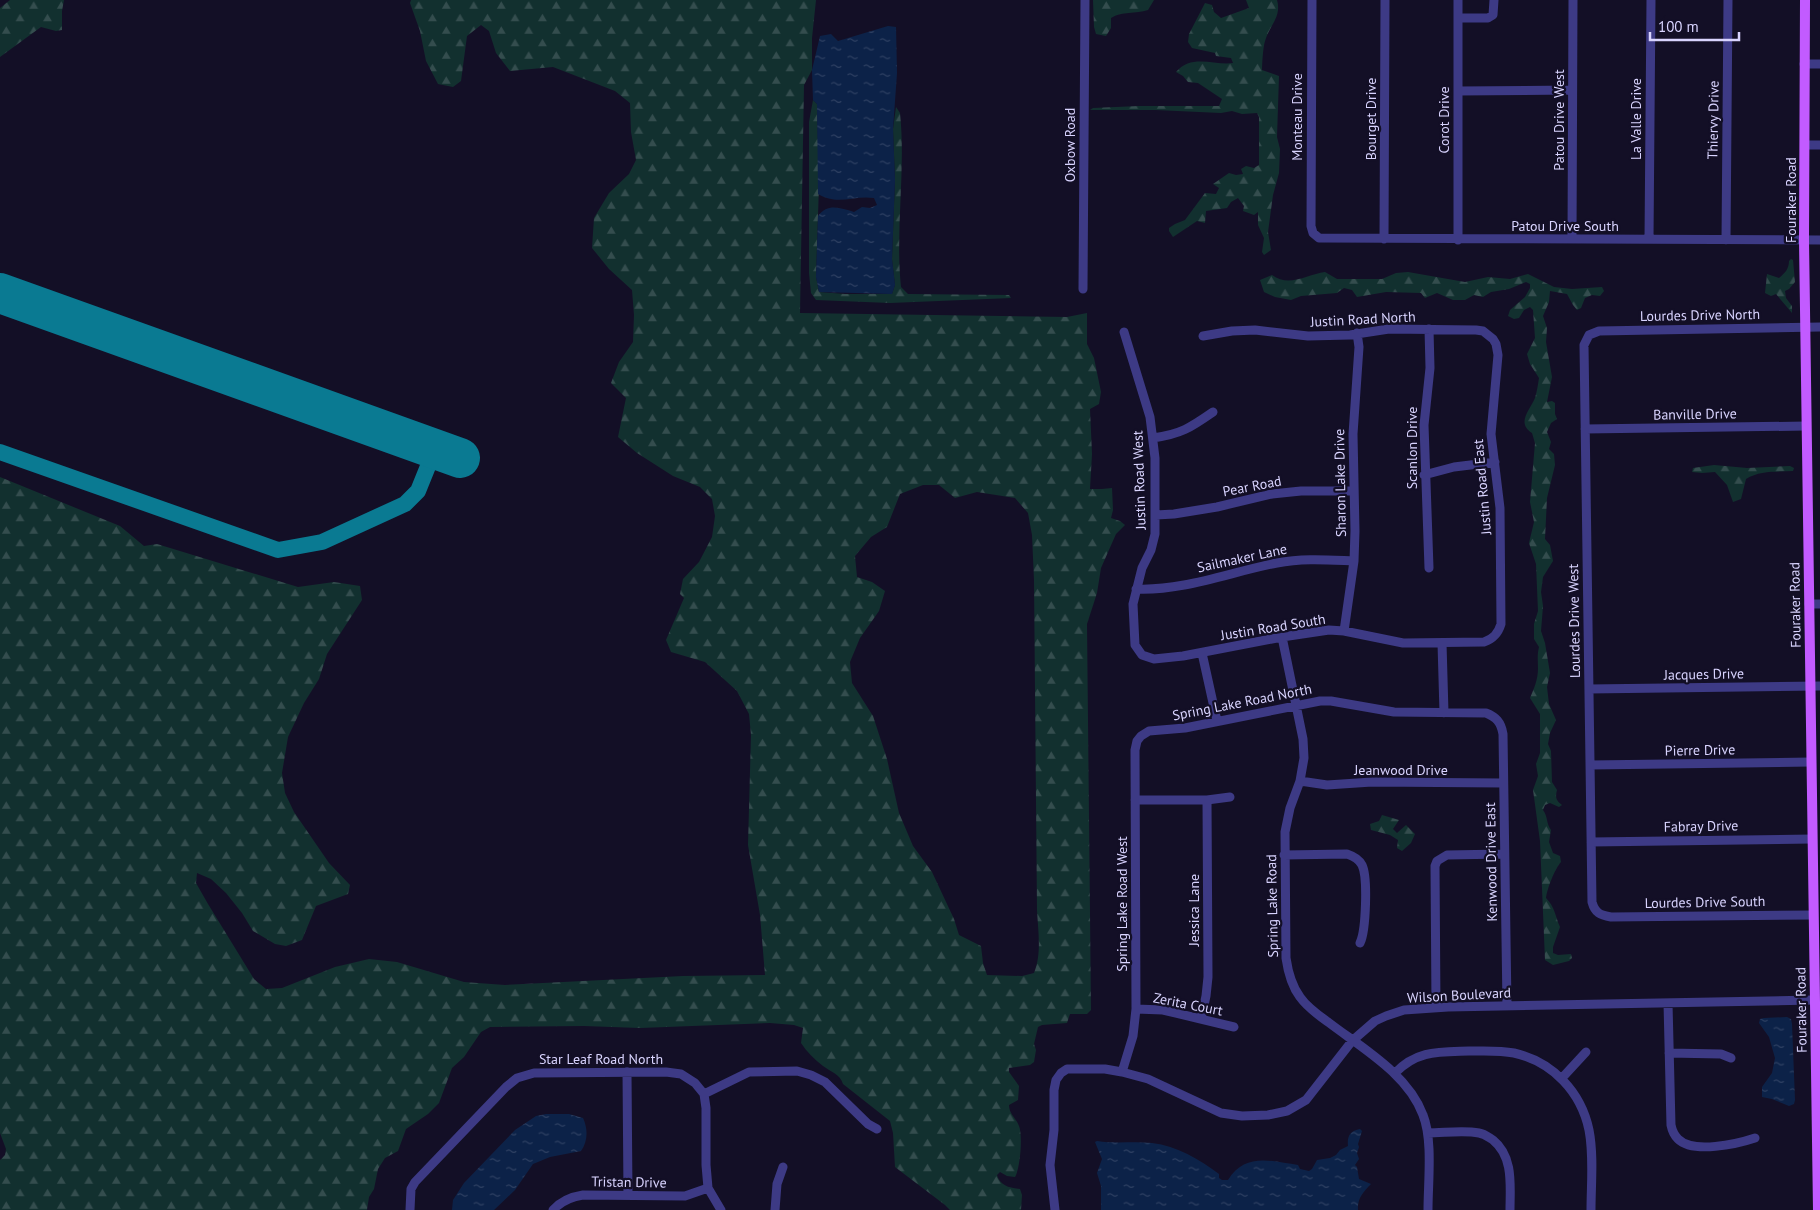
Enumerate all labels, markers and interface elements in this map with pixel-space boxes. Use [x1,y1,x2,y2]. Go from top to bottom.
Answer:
scale bar [1650,10,1739,42]
text: 100 m [1658,17,1699,36]
street label: Patou Drive West [1550,69,1568,171]
street label: Monteau Drive [1288,73,1306,161]
street label: Bourget Drive [1362,78,1380,160]
street label: La Valle Drive [1627,78,1645,160]
street label: Thiervy Drive [1703,80,1723,160]
street label: Corot Drive [1435,86,1453,154]
street label: Oxbow Road [1061,108,1079,182]
street label: Fouraker Road [1782,157,1800,243]
street label: Patou Drive South [1511,217,1619,235]
street label: Lourdes Drive North [1640,305,1760,325]
street label: Justin Road North [1309,307,1416,331]
street label: Banville Drive [1653,404,1737,424]
street label: Scanlon Drive [1403,407,1421,489]
street label: Sharon Lake Drive [1330,429,1350,537]
street label: Justin Road West [1128,430,1150,531]
street label: Justin Road East [1469,438,1495,537]
street label: Pear Road [1221,471,1283,501]
street label: Sailmaker Lane [1195,540,1289,576]
street label: Fouraker Road [1785,562,1805,648]
street label: Lourdes Drive West [1564,564,1584,678]
street label: Justin Road South [1218,610,1327,644]
street label: Jacques Drive [1663,664,1744,684]
street label: Spring Lake Road North [1171,680,1313,724]
street label: Pierre Drive [1665,740,1735,760]
street label: Jeanwood Drive [1353,761,1448,779]
street label: Kenwood Drive East [1481,802,1501,922]
street label: Fabray Drive [1664,816,1738,836]
street label: Spring Lake Road West [1113,836,1131,972]
street label: Spring Lake Road [1262,854,1282,958]
street label: Jessica Lane [1185,874,1203,947]
street label: Lourdes Drive South [1645,892,1765,912]
street label: Fouraker Road [1791,967,1811,1053]
street label: Wilson Boulevard [1406,983,1512,1007]
street label: Zerita Court [1152,988,1225,1020]
street label: Star Leaf Road North [539,1050,663,1068]
street label: Tristan Drive [591,1172,667,1192]

